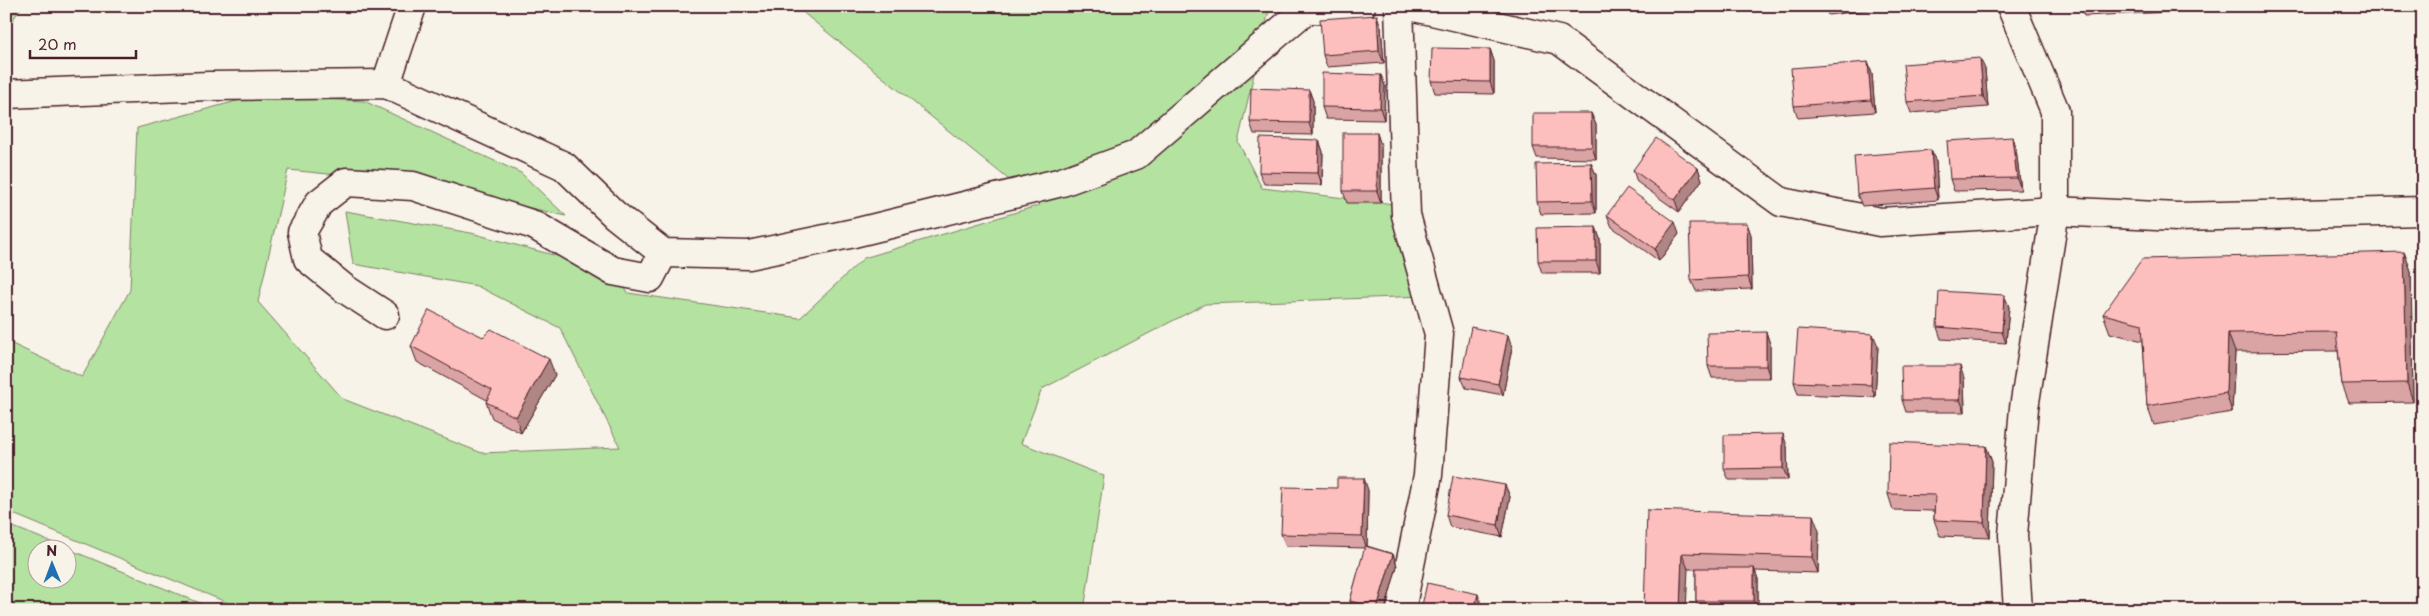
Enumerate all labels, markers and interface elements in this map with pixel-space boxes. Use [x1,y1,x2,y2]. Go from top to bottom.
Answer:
scale bar [30,28,136,60]
text: 20 m [38,32,77,55]
north arrow [28,538,78,588]
text: N [46,540,57,561]

